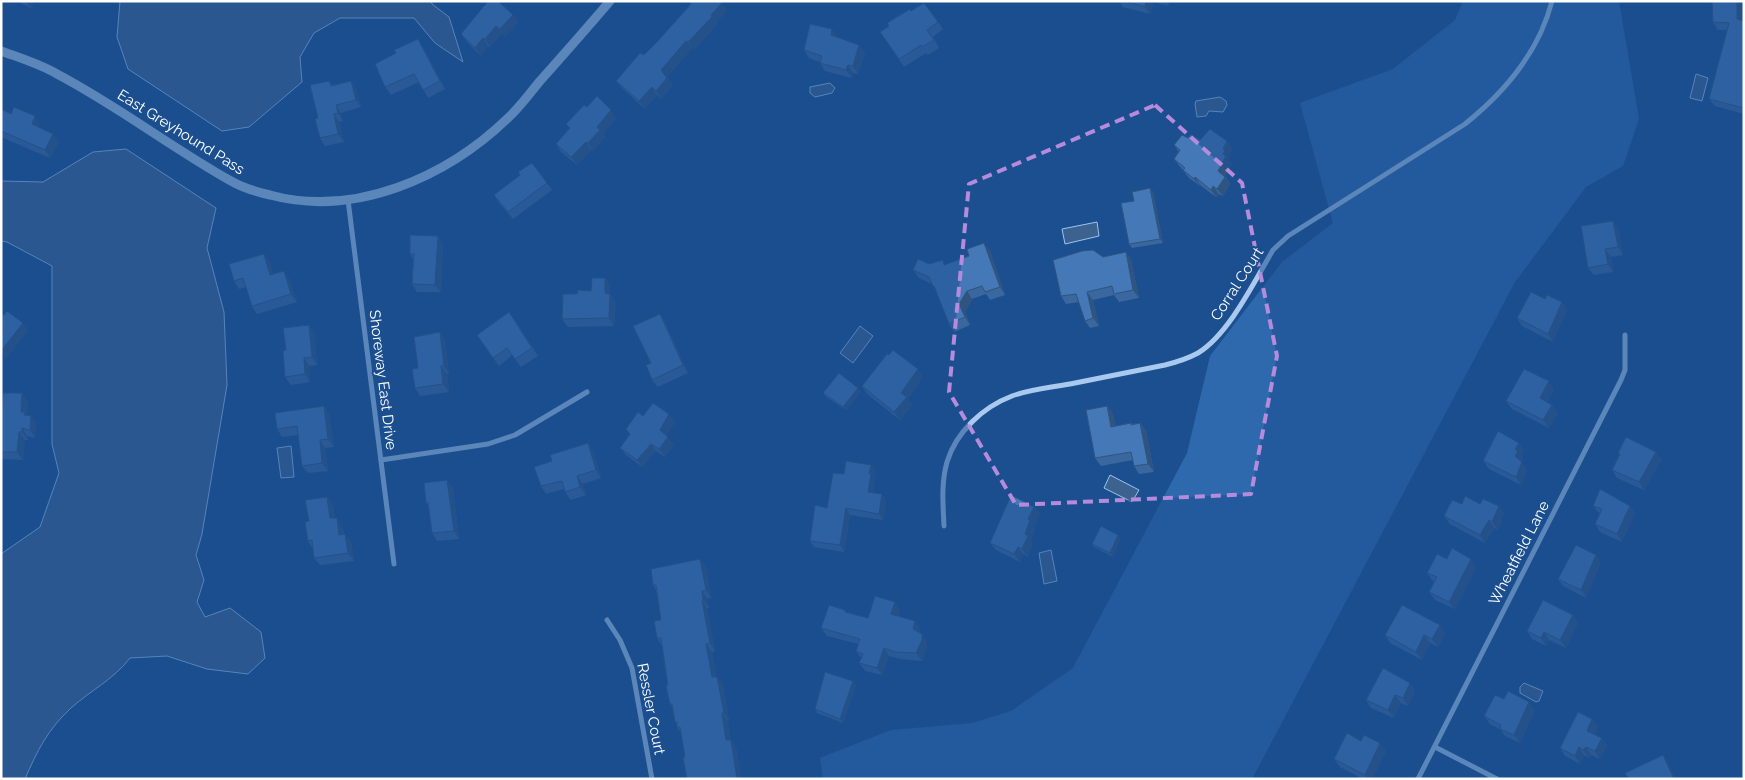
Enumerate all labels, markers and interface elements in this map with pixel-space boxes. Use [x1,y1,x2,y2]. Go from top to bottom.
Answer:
street label: East Greyhound Pass [114,86,248,178]
street label: Corral Court [1207,244,1267,324]
street label: Shoreway East Drive [365,309,401,451]
street label: Wheatfield Lane [1485,498,1553,608]
street label: Ressler Court [633,662,669,756]

